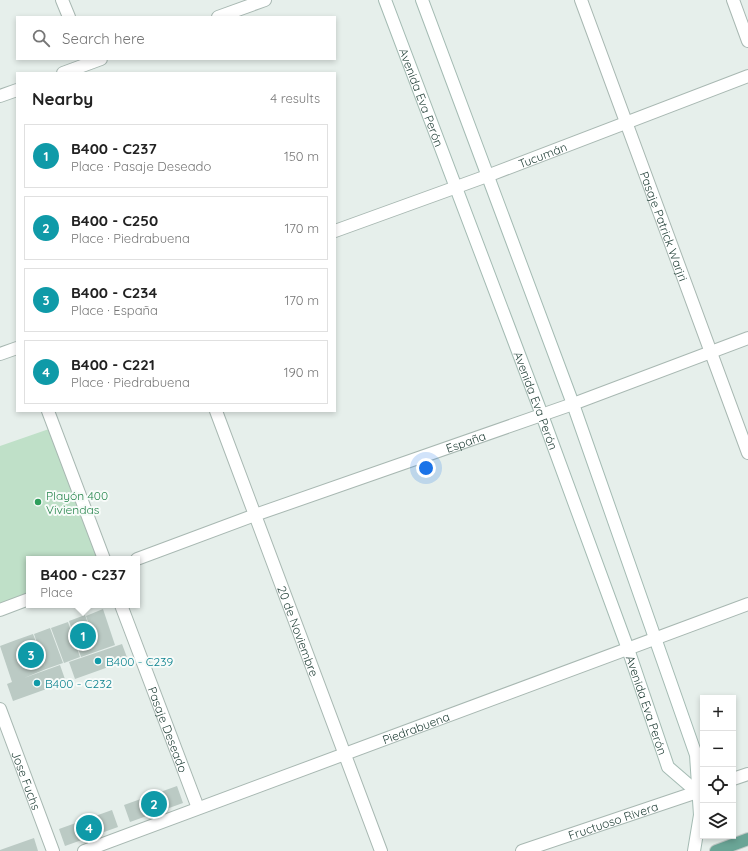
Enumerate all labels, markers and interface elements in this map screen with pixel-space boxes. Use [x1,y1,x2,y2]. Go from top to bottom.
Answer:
search box [16,16,336,60]
icon: search [30,27,52,49]
text: Search here [62,29,145,48]
street label: Avenida Eva Perón [396,46,447,149]
text: Nearby [32,88,93,109]
text: 4 results [270,90,320,106]
text: B400 - C237 [71,139,157,158]
street label: Tucumán [516,139,569,171]
text: 1 [43,148,49,164]
text: 150 m [284,148,319,164]
text: Place · Pasaje Deseado [71,158,211,174]
street label: Pasaje Patrick Warjri [637,169,691,283]
text: B400 - C250 [71,211,158,230]
text: 2 [42,220,50,236]
text: 170 m [284,220,319,236]
text: Place · Piedrabuena [71,230,190,246]
text: B400 - C234 [71,283,157,302]
text: 3 [43,292,49,308]
text: 170 m [284,292,319,308]
text: Place · España [71,302,158,318]
street label: Avenida Eva Perón [511,349,562,452]
text: B400 - C221 [71,355,155,374]
text: 4 [42,364,50,380]
text: 190 m [284,364,319,380]
text: Place · Piedrabuena [71,374,190,390]
street label: España [444,428,488,455]
your location [416,458,436,478]
place label: Playón 400 Viviendas [46,488,108,517]
marker: Playón 400 Viviendas [33,497,43,507]
popup [26,556,140,608]
text: B400 - C237 [40,565,126,584]
text: Place [40,584,73,600]
street label: 20 de Noviembre [275,584,322,679]
pin: 1 [70,621,96,651]
pin: 3 [18,640,44,670]
street label: Avenida Eva Perón [623,653,671,757]
place label: B400 - C239 [106,654,173,669]
marker: B400 - C239 [93,656,103,666]
place label: B400 - C232 [45,676,112,691]
marker: B400 - C232 [32,678,42,688]
street label: Pasaje Deseado [145,684,191,774]
map controls [700,695,736,839]
button: + [700,695,736,731]
street label: Piedrabuena [380,708,452,747]
button: − [700,731,736,767]
street label: Jose Fuchs [9,749,45,812]
button: locate [700,767,736,803]
pin: 2 [141,789,167,819]
street label: Fructuoso Rivera [566,798,660,842]
button: layers [700,803,736,839]
pin: 4 [76,813,102,843]

